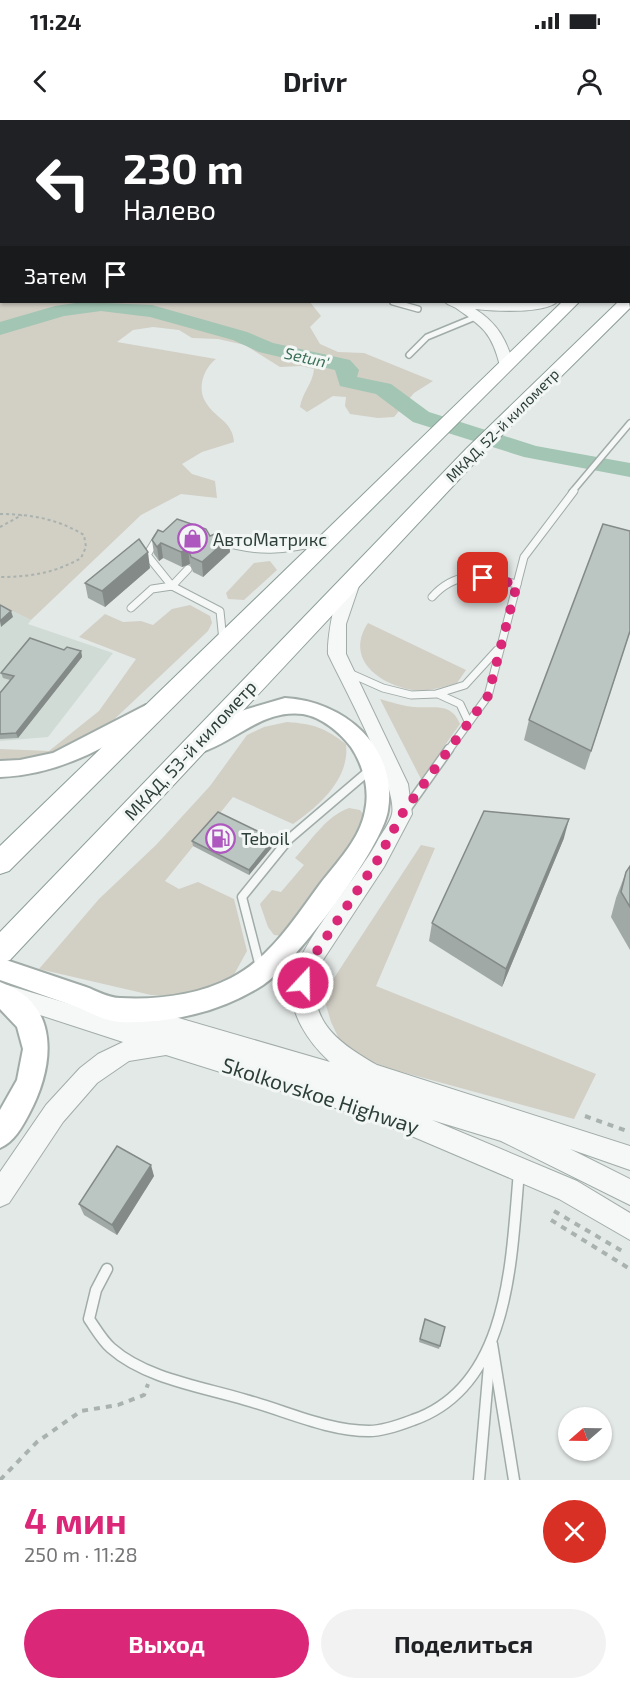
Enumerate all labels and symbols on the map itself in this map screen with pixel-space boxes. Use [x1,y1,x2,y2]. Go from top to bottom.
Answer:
water label: Setun' [283,343,332,371]
street label: МКАД, 52-й километр [442,365,562,485]
shop icon: АвтоМатрикс [176,523,208,555]
place label: АвтоМатрикс [213,528,327,550]
pin [457,552,508,603]
street label: МКАД, 53-й километр [119,675,261,825]
fuel station icon: Teboil [204,822,236,854]
place label: Teboil [241,827,290,849]
position arrow [271,951,335,1015]
street label: Skolkovskoe Highway [219,1051,423,1139]
north arrow [558,1407,612,1461]

